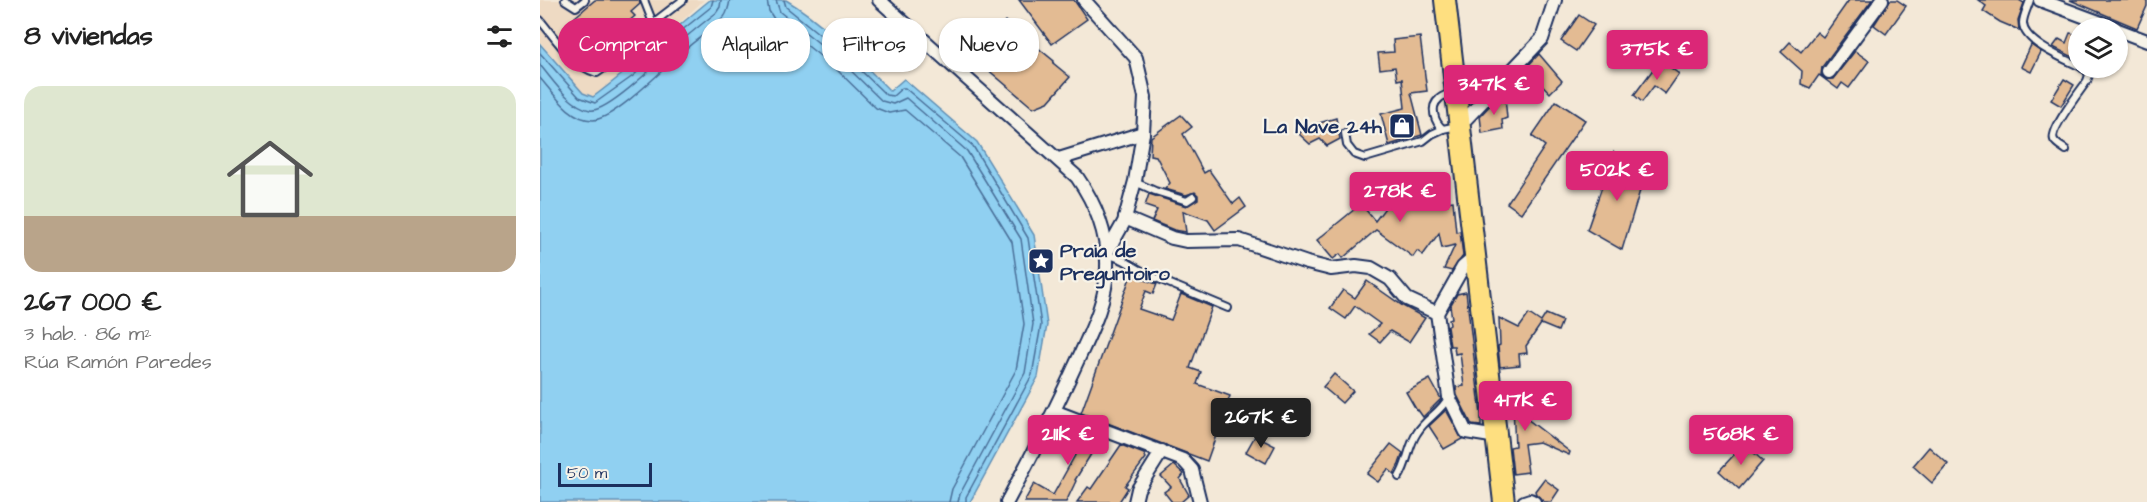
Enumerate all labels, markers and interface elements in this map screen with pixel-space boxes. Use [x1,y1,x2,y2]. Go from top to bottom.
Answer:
text: 8 viviendas [24,18,153,54]
chip: Comprar [558,18,689,72]
chip: Alquilar [701,18,810,72]
chip: Filtros [822,18,927,72]
chip: Nuevo [939,18,1039,72]
map controls [2068,18,2128,78]
button: layers [2068,18,2128,78]
icon: filters [483,20,516,53]
pin: 375K € [1608,30,1706,81]
text: 375K € [1621,35,1693,63]
pin: 347K € [1445,65,1543,116]
text: 347K € [1458,70,1530,98]
shop icon: La Nave 24h [1387,111,1417,141]
place label: La Nave 24h [1263,113,1383,141]
icon: home [216,125,324,233]
pin: 502K € [1568,151,1666,202]
text: 502K € [1580,156,1654,184]
pin: 278K € [1351,172,1449,223]
text: 278K € [1364,177,1436,205]
place label: Praia de Preguntoiro [1060,237,1170,289]
place icon: Praia de Preguntoiro [1026,246,1056,276]
text: 267 000 € [24,284,162,320]
text: 3 hab. · 86 m² [24,320,152,348]
text: Rúa Ramón Paredes [24,348,212,376]
pin: 417K € [1476,381,1574,432]
text: 417K € [1493,386,1557,414]
pin: 267K € [1212,398,1310,449]
text: 267K € [1225,403,1297,431]
pin: 211K € [1019,415,1117,466]
pin: 568K € [1692,415,1790,466]
text: 211K € [1042,420,1094,448]
text: 568K € [1703,420,1779,448]
scale bar [558,460,652,488]
text: 50 m [567,462,607,484]

